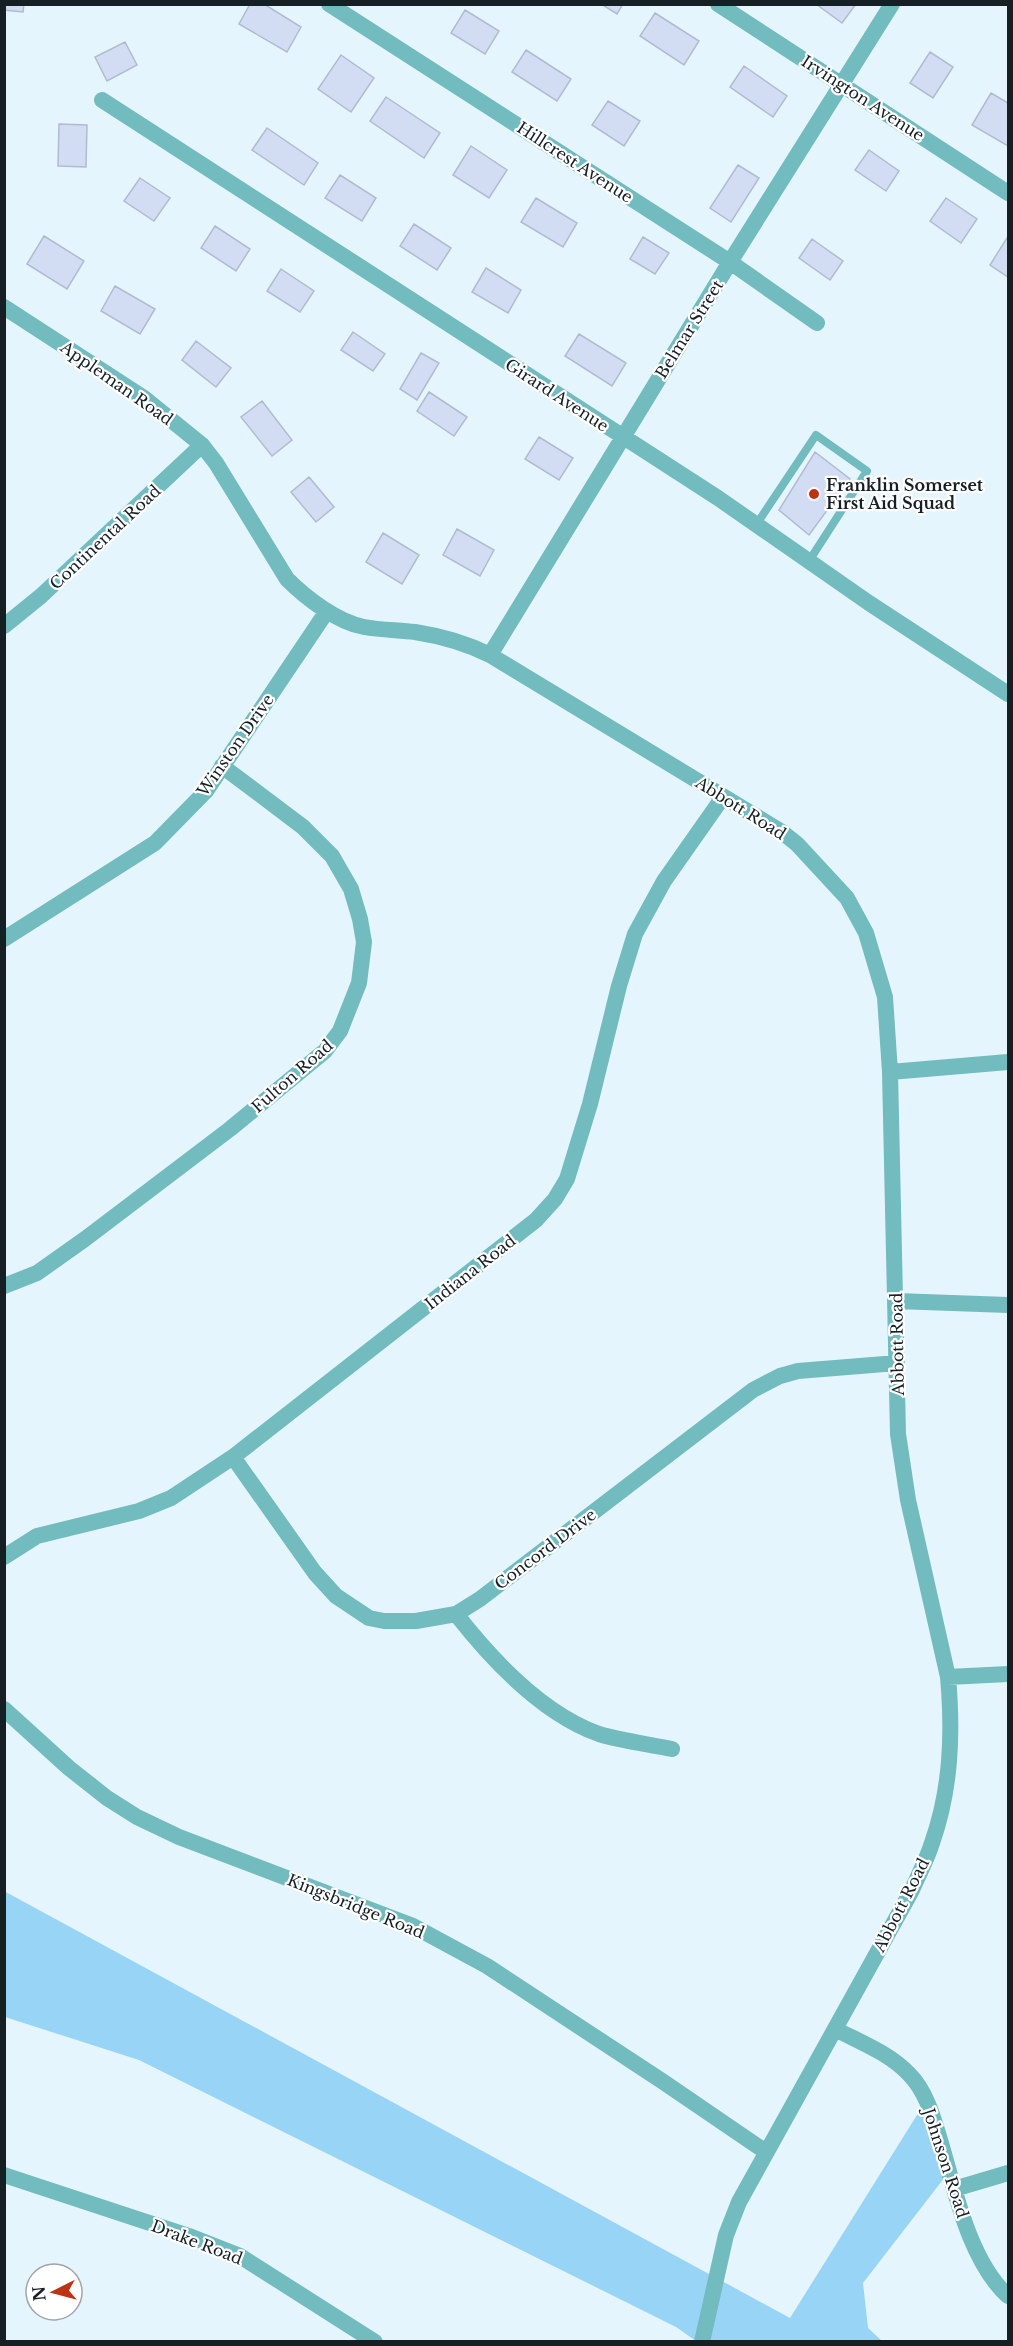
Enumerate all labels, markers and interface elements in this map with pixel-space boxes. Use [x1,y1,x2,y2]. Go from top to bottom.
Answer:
street label: Irvington Avenue [798,51,928,145]
street label: Hillcrest Avenue [513,117,637,207]
street label: Belmar Street [651,276,727,382]
street label: Appleman Road [56,336,177,429]
street label: Girard Avenue [502,354,612,436]
place label: Franklin Somerset First Aid Squad [826,475,984,513]
street label: Continental Road [45,480,165,594]
marker: Franklin Somerset First Aid Squad [807,487,821,501]
street label: Winston Drive [192,690,278,801]
street label: Abbott Road [691,772,790,844]
street label: Fulton Road [247,1035,337,1117]
street label: Indiana Road [421,1230,520,1314]
street label: Abbott Road [886,1292,908,1397]
street label: Concord Drive [490,1504,600,1594]
street label: Abbott Road [868,1854,933,1956]
street label: Kingsbridge Road [285,1869,428,1943]
street label: Johnson Road [918,2104,973,2221]
street label: Drake Road [148,2215,246,2269]
north arrow [24,2262,84,2322]
text: N [28,2285,50,2302]

